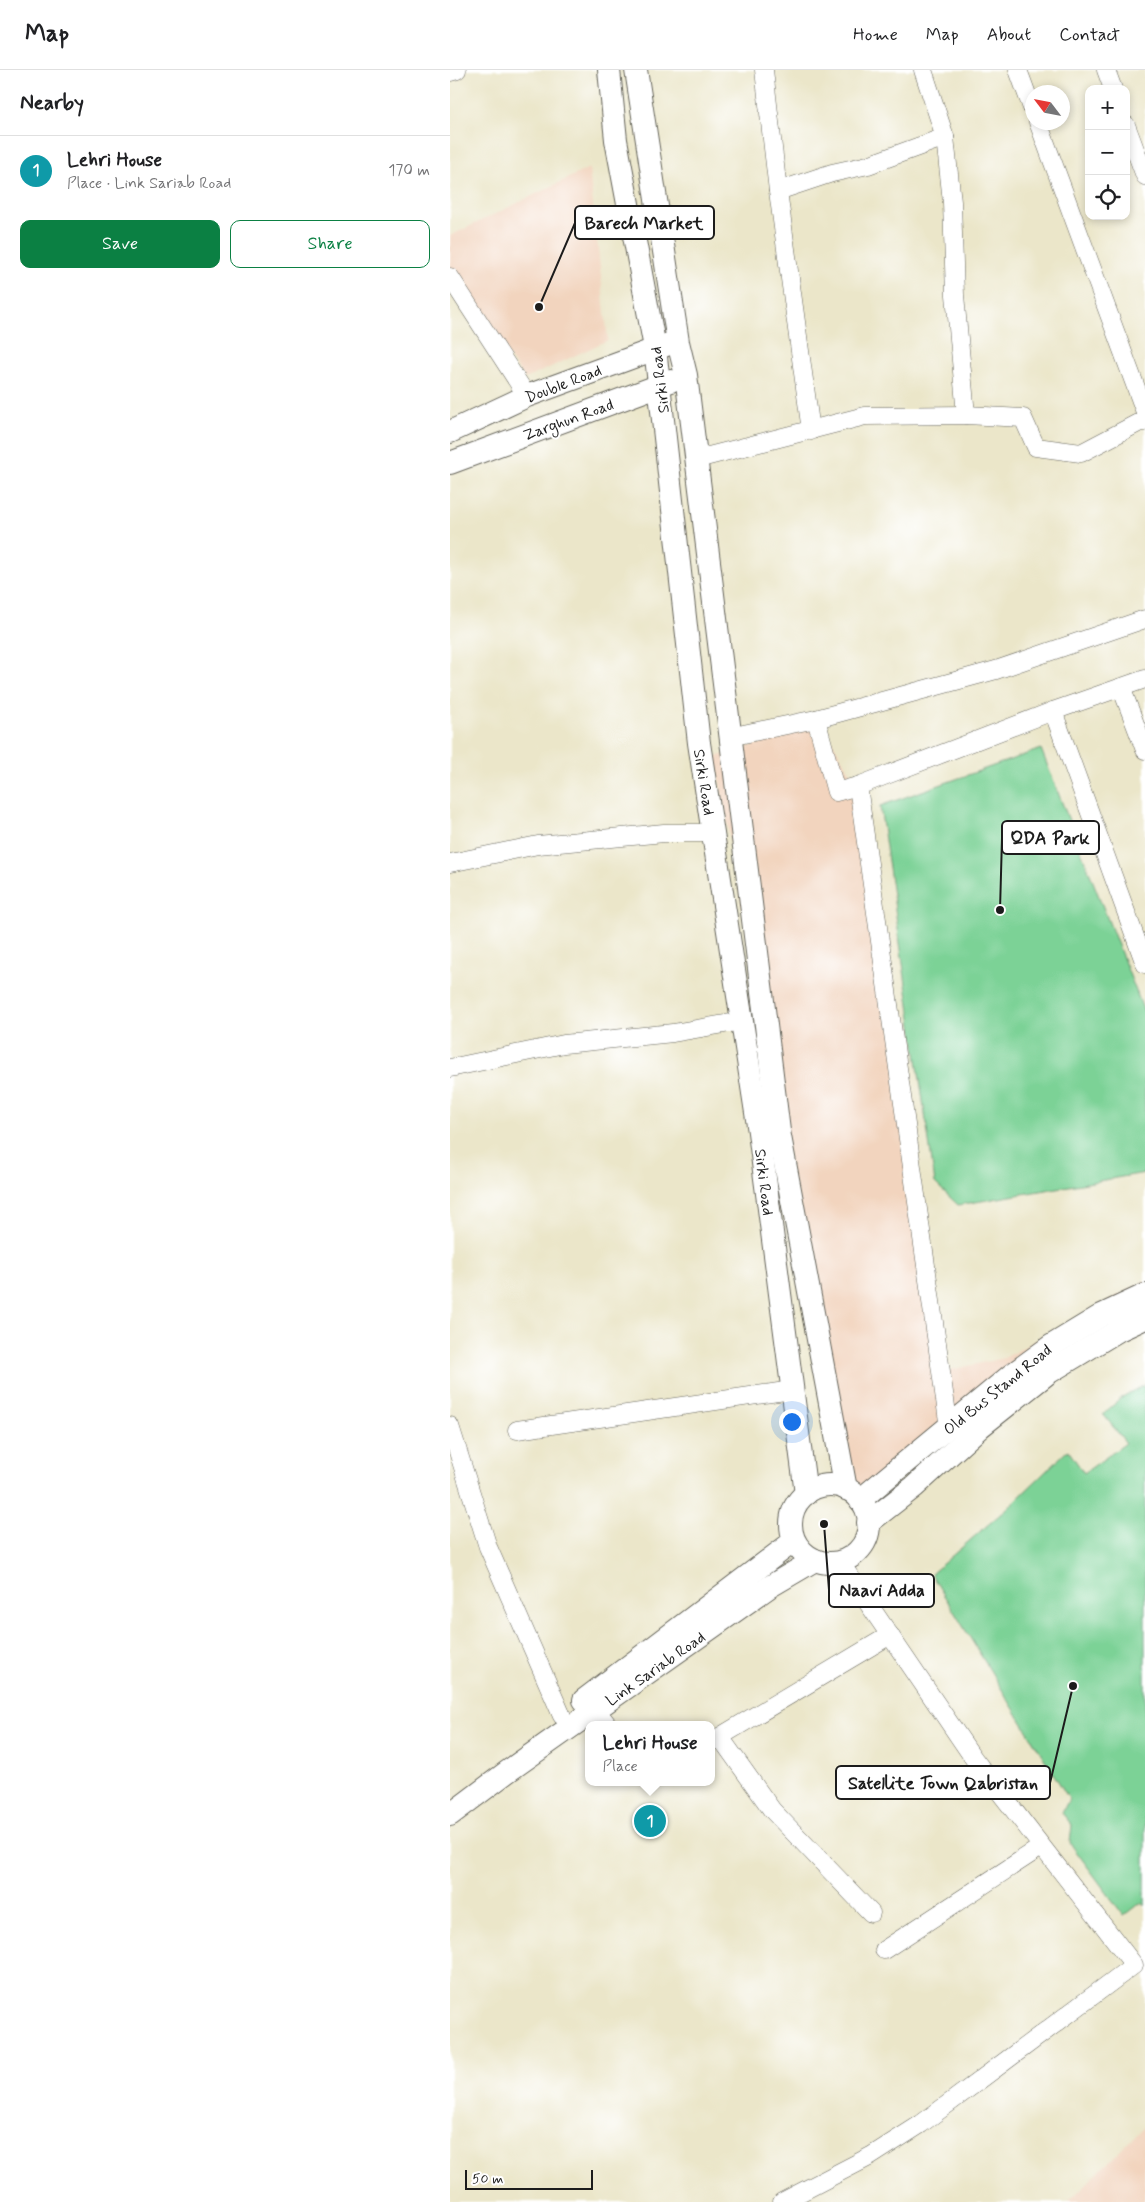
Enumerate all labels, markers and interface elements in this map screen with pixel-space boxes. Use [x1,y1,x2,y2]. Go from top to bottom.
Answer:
text: Map [25,19,69,50]
text: Home [853,23,898,47]
text: Map [926,23,959,47]
text: About [987,23,1031,47]
text: Contact [1059,23,1120,47]
north arrow [1025,85,1070,130]
map controls [1085,85,1130,220]
button: + [1085,85,1130,130]
text: Nearby [20,89,84,117]
button: − [1085,130,1130,175]
text: Lehri House [67,148,162,173]
text: 1 [32,160,40,181]
text: 170 m [388,160,430,181]
text: Place · Link Sariab Road [67,173,231,194]
button: locate [1085,175,1130,220]
callout: Barech Market [575,206,714,239]
text: Barech Market [585,212,704,236]
button: Save [20,220,220,268]
button: Share [230,220,430,268]
street label: Sirki Road [646,345,675,414]
street label: Double Road [522,360,605,409]
street label: Zarghun Road [520,394,617,447]
street label: Sirki Road [688,748,719,817]
callout: QDA Park [1002,821,1099,854]
text: QDA Park [1010,827,1091,851]
street label: Sirki Road [749,1148,778,1217]
street label: Old Bus Stand Road [939,1340,1056,1440]
your location [779,1409,805,1435]
callout: Naavi Adda [829,1574,934,1607]
text: Naavi Adda [839,1579,925,1603]
street label: Link Sariab Road [602,1627,710,1711]
popup [585,1721,715,1786]
text: Lehri House [602,1731,698,1756]
text: Place [602,1756,638,1777]
callout: Satellite Town Qabristan [836,1766,1050,1799]
text: Satellite Town Qabristan [848,1772,1038,1796]
pin: 1 [634,1802,666,1840]
scale bar [465,2167,592,2190]
text: 50 m [472,2170,503,2188]

